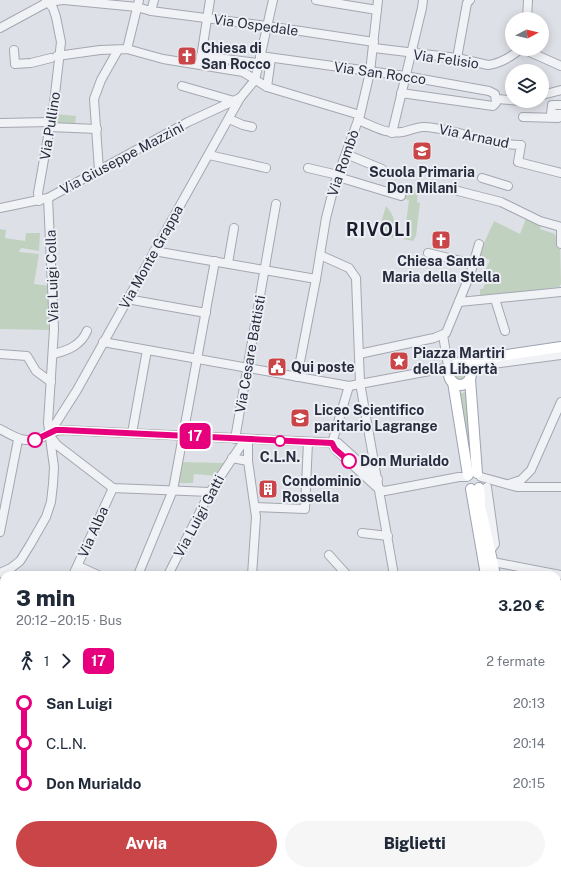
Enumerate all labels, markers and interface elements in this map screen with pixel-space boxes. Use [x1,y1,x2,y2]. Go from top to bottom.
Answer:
street label: Via Ospedale [213,11,300,39]
north arrow [505,12,549,56]
map controls [505,12,549,108]
place label: Chiesa di San Rocco [201,40,271,72]
church icon: Chiesa di San Rocco [176,45,198,67]
street label: Via Felisio [412,46,480,72]
street label: Via San Rocco [333,59,427,87]
button: layers [505,64,549,108]
street label: Via Pullino [37,91,63,161]
street label: Via Giuseppe Mazzini [58,119,186,197]
street label: Via Arnaud [437,121,511,151]
street label: Via Rombò [324,127,362,198]
school or university icon: Scuola Primaria Don Milani [411,140,433,162]
place label: Scuola Primaria Don Milani [369,164,475,196]
street label: Via Monte Grappa [116,202,186,312]
district label: RIVOLI [346,219,412,240]
street label: Via Luigi Colla [42,229,62,323]
church icon: Chiesa Santa Maria della Stella [430,229,452,251]
place label: Chiesa Santa Maria della Stella [382,253,500,285]
street label: Via Cesare Battisti [232,294,268,414]
place label: Piazza Martiri della Libertà [413,345,505,377]
place icon: Piazza Martiri della Libertà [388,350,410,372]
public building icon: Qui poste [266,356,288,378]
place label: Qui poste [291,359,355,375]
place label: Liceo Scientifico paritario Lagrange [314,402,438,434]
school or university icon: Liceo Scientifico paritario Lagrange [289,407,311,429]
line badge: 17 [177,423,213,449]
text: 17 [188,428,202,444]
unlabelled marker [27,432,43,448]
marker: C.L.N. [274,435,286,447]
place label: C.L.N. [260,449,300,465]
marker: Don Murialdo [341,453,357,469]
place label: Don Murialdo [360,453,449,469]
street label: Via Luigi Gatti [171,472,227,560]
place label: Condominio Rossella [282,473,361,505]
building icon: Condominio Rossella [257,478,279,500]
street label: Via Alba [75,504,111,560]
text: 3 min [16,585,75,611]
text: 3.20 € [498,597,545,614]
text: 20:12 – 20:15 · Bus [16,613,122,628]
icon: walk [16,650,38,672]
icon: forward [55,650,77,672]
text: 17 [91,653,106,669]
text: 1 [44,654,49,669]
text: 2 fermate [486,654,545,669]
text: San Luigi [46,695,112,712]
text: 20:13 [513,696,545,711]
text: C.L.N. [46,735,86,752]
text: 20:14 [513,736,545,751]
text: Don Murialdo [46,775,141,792]
text: 20:15 [513,776,545,791]
button: Avvia [16,821,277,867]
button: Biglietti [285,821,545,867]

